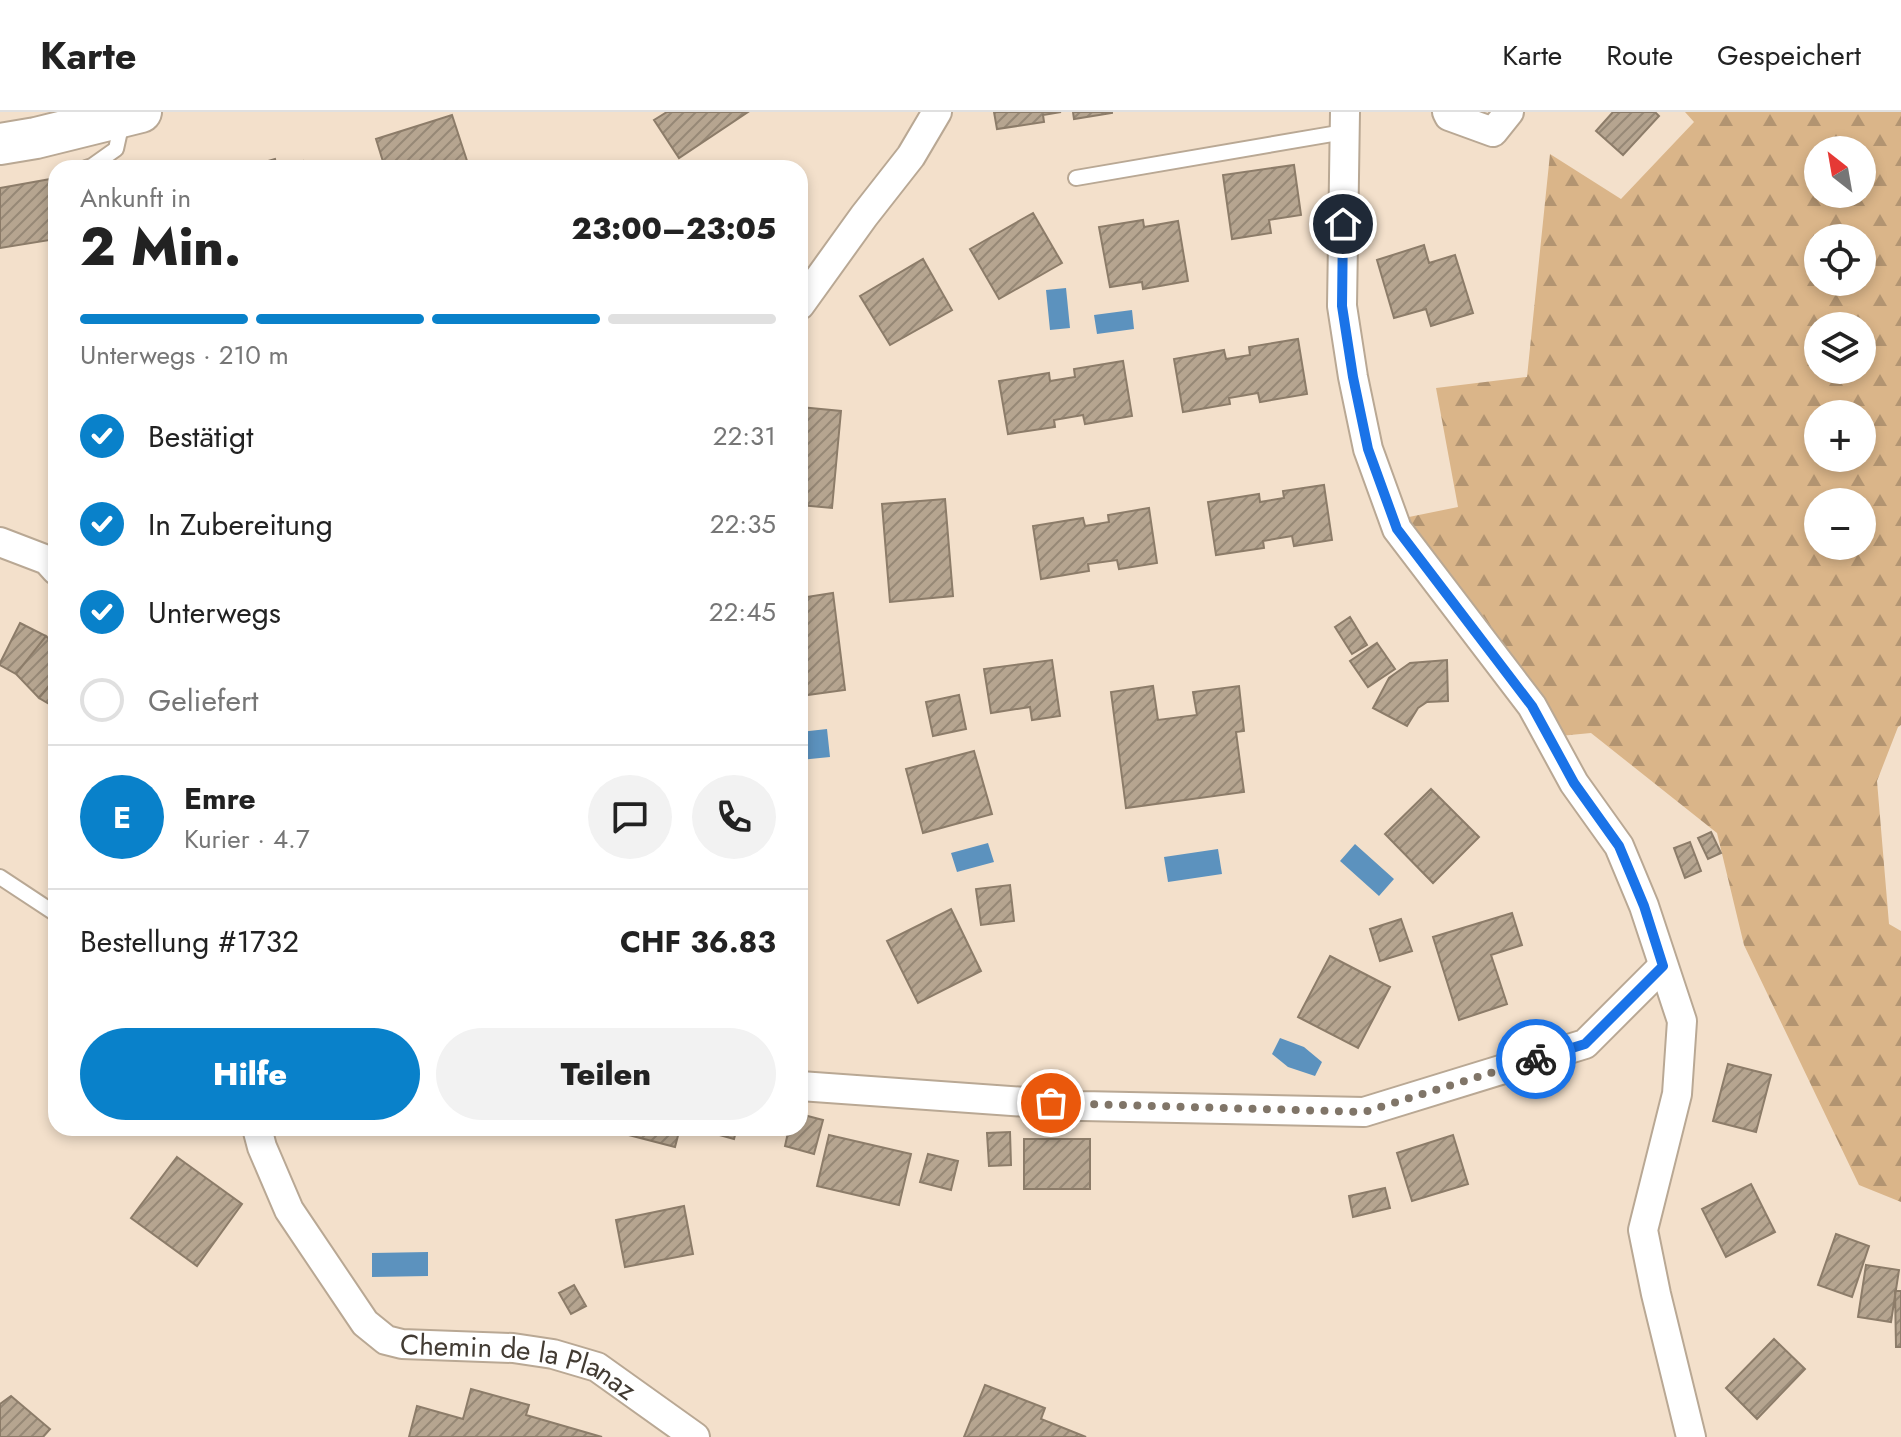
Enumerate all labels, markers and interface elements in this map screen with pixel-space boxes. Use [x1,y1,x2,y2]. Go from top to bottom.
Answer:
text: Karte [40,28,137,83]
text: Karte [1502,35,1562,76]
text: Route [1606,35,1673,76]
text: Gespeichert [1717,35,1861,76]
north arrow [1804,136,1876,208]
map controls [1804,136,1876,560]
text: Ankunft in [80,179,191,217]
pin [1309,190,1377,258]
icon: home [1321,202,1365,246]
text: 23:00–23:05 [572,207,776,250]
text: 2 Min. [80,209,241,285]
button: locate [1804,224,1876,296]
button: layers [1804,312,1876,384]
text: Unterwegs · 210 m [80,336,289,374]
button: + [1804,400,1876,472]
icon: check [80,414,124,458]
text: Bestätigt [148,415,253,458]
text: 22:31 [713,417,776,455]
button: − [1804,488,1876,560]
icon: check [80,502,124,546]
text: In Zubereitung [148,503,333,546]
text: 22:35 [710,505,776,543]
icon: check [80,590,124,634]
text: Unterwegs [148,591,281,634]
text: 22:45 [709,593,776,631]
text: Geliefert [148,679,258,722]
button: chat [588,775,672,859]
button: phone [692,775,776,859]
text: Emre [184,777,256,820]
text: E [113,796,131,839]
text: Kurier · 4.7 [184,820,310,858]
text: Bestellung #1732 [80,920,299,963]
text: CHF 36.83 [620,920,776,963]
courier [1496,1019,1576,1099]
button: Hilfe [80,1028,420,1120]
button: Teilen [436,1028,776,1120]
icon: bike [1514,1037,1558,1081]
pin [1017,1069,1085,1137]
icon: bag [1029,1081,1073,1125]
street label: Chemin de la Planaz [399,1323,645,1410]

